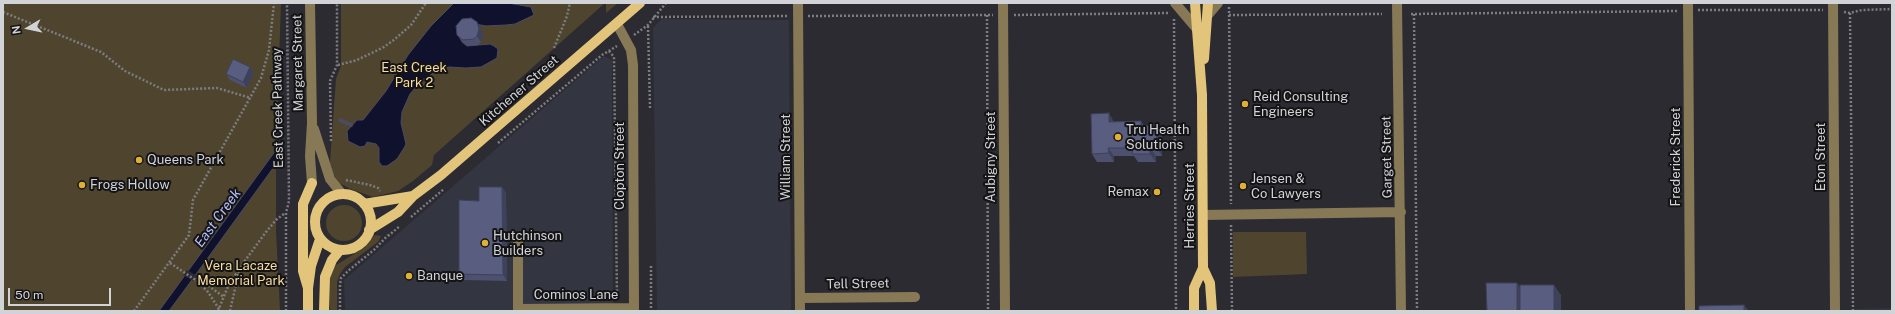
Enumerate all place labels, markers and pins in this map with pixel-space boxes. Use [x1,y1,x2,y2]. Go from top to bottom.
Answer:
place label: Reid Consulting Engineers [1253,89,1348,120]
marker: Reid Consulting Engineers [1240,99,1250,109]
place label: Tru Health Solutions [1126,122,1189,153]
marker: Tru Health Solutions [1113,132,1123,142]
place label: Queens Park [147,152,224,168]
marker: Queens Park [134,155,144,165]
place label: Jensen & Co Lawyers [1251,171,1321,202]
place label: Frogs Hollow [90,177,170,193]
marker: Frogs Hollow [77,180,87,190]
marker: Jensen & Co Lawyers [1238,181,1248,191]
place label: Remax [1107,184,1149,200]
marker: Remax [1152,187,1162,197]
place label: Hutchinson Builders [493,228,562,259]
marker: Hutchinson Builders [480,238,490,248]
place label: Banque [417,268,463,284]
marker: Banque [404,271,414,281]

